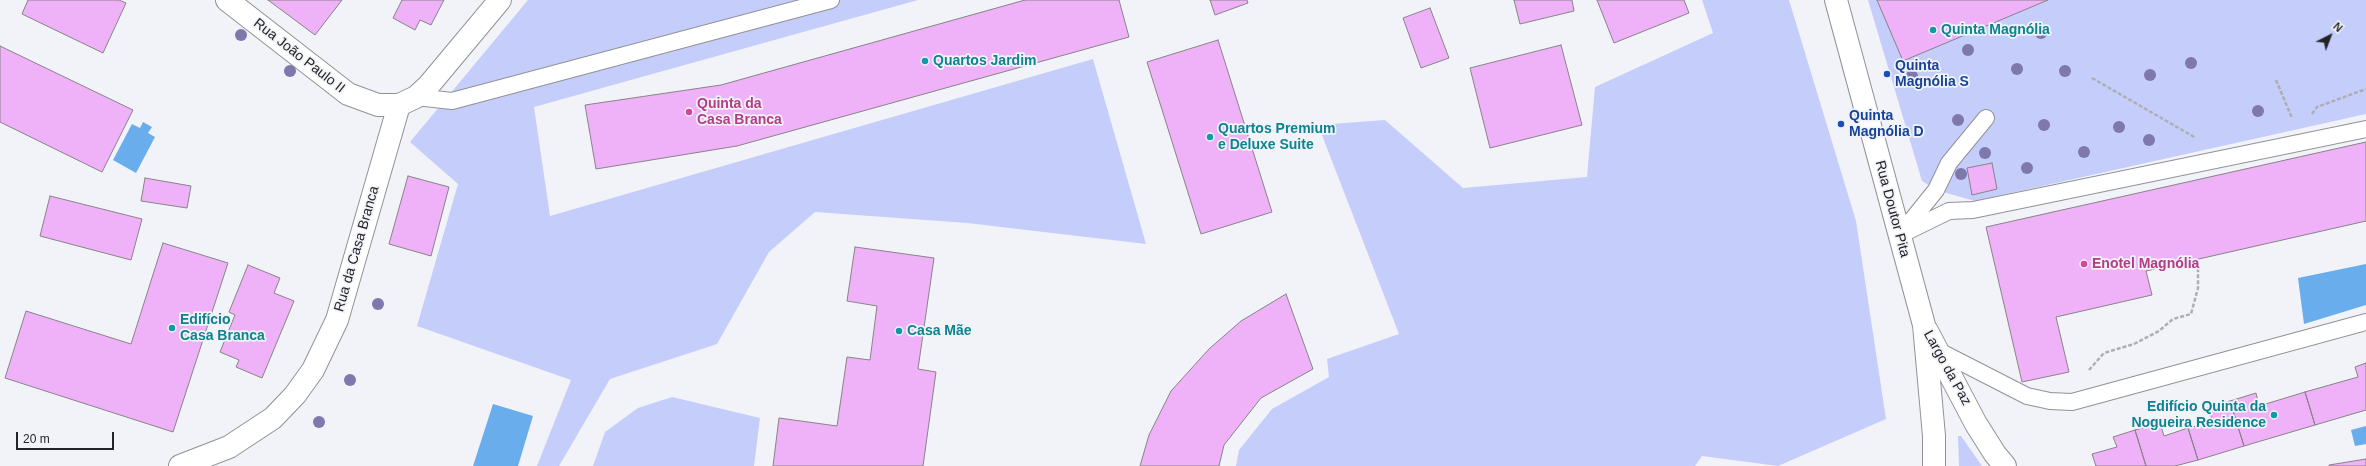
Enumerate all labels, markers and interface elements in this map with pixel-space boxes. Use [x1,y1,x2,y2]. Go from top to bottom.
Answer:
street label: Rua João Paulo II [250,15,348,97]
north arrow [2310,16,2350,56]
text: N [2331,20,2345,34]
place label: Quinta Magnólia [1941,22,2050,38]
marker: Quinta Magnólia [1928,25,1938,35]
place label: Quartos Jardim [933,53,1036,69]
marker: Quartos Jardim [920,56,930,66]
place label: Quinta Magnólia S [1895,58,1969,90]
marker: Quinta Magnólia S [1882,69,1892,79]
place label: Quinta da Casa Branca [697,96,782,128]
marker: Quinta da Casa Branca [684,107,694,117]
place label: Quinta Magnólia D [1849,108,1924,140]
marker: Quinta Magnólia D [1836,119,1846,129]
place label: Quartos Premium e Deluxe Suite [1218,121,1335,154]
marker: Quartos Premium e Deluxe Suite [1205,132,1215,142]
street label: Rua Doutor Pita [1871,159,1913,259]
street label: Rua da Casa Branca [331,184,383,314]
place label: Enotel Magnólia [2092,256,2199,272]
marker: Enotel Magnólia [2079,259,2089,269]
place label: Edifício Casa Branca [180,312,265,344]
marker: Edifício Casa Branca [167,323,177,333]
place label: Casa Mãe [907,323,972,339]
marker: Casa Mãe [894,326,904,336]
street label: Largo da Paz [1919,328,1975,408]
place label: Edifício Quinta da Nogueira Residence [2131,399,2266,432]
marker: Edifício Quinta da Nogueira Residence [2269,410,2279,420]
scale bar [18,424,116,450]
text: 20 m [23,432,50,446]

